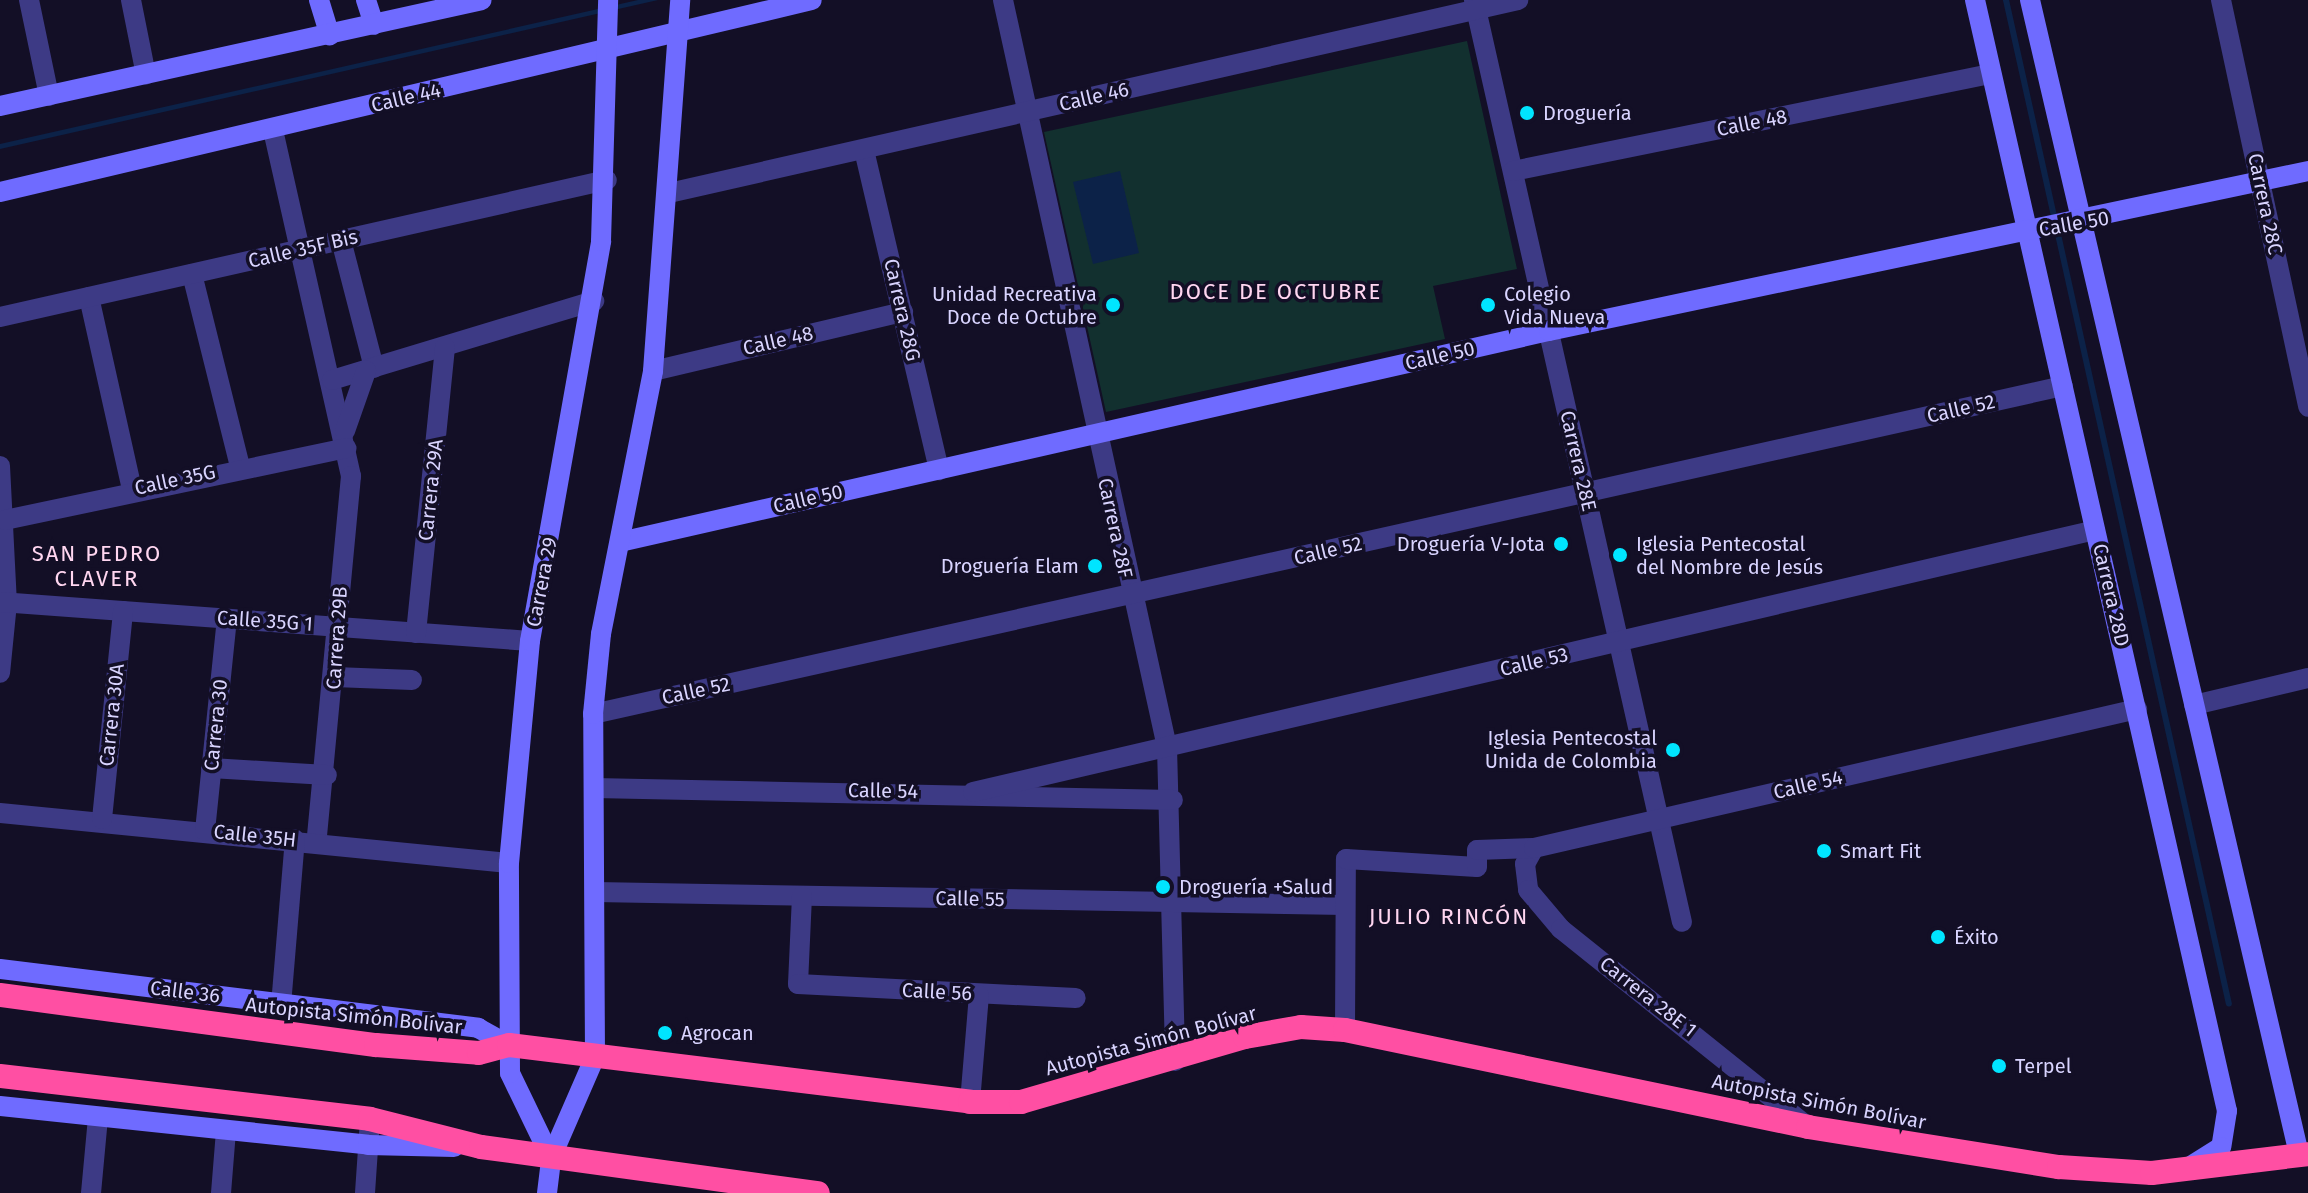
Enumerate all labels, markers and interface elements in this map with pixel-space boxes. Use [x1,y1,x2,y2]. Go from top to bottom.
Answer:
street label: Calle 46 [1057,77,1131,117]
street label: Calle 44 [369,78,443,118]
place label: Droguería [1543,101,1632,125]
marker: Droguería [1518,104,1536,122]
street label: Calle 48 [1715,104,1789,142]
street label: Carrera 28C [2243,151,2287,257]
street label: Calle 50 [2037,206,2111,242]
street label: Calle 35F Bis [246,225,360,273]
street label: Carrera 28G [879,256,925,364]
district label: DOCE DE OCTUBRE [1170,279,1382,305]
place label: Unidad Recreativa Doce de Octubre [932,282,1097,329]
place label: Colegio Vida Nueva [1504,282,1605,329]
marker: Unidad Recreativa Doce de Octubre [1104,296,1122,314]
marker: Colegio Vida Nueva [1479,296,1497,314]
street label: Calle 48 [741,321,815,361]
street label: Calle 50 [1403,336,1477,376]
street label: Calle 52 [1925,390,1997,428]
street label: Carrera 28E [1555,408,1601,514]
street label: Carrera 29A [414,438,448,542]
street label: Calle 35G [132,460,218,500]
street label: Carrera 28F [1093,476,1137,580]
street label: Calle 50 [771,479,845,519]
street label: Calle 52 [1292,532,1364,570]
place label: Droguería V-Jota [1397,532,1545,556]
place label: Iglesia Pentecostal del Nombre de Jesús [1636,532,1823,579]
street label: Carrera 29 [522,535,562,629]
marker: Droguería V-Jota [1552,535,1570,553]
district label: SAN PEDRO CLAVER [32,540,162,592]
street label: Carrera 28D [2088,541,2134,649]
marker: Iglesia Pentecostal del Nombre de Jesús [1611,546,1629,564]
place label: Droguería Elam [941,554,1079,578]
marker: Droguería Elam [1086,557,1104,575]
street label: Carrera 29B [321,586,353,690]
street label: Calle 35G 1 [216,606,314,636]
street label: Calle 53 [1498,643,1570,681]
street label: Carrera 30A [95,662,129,768]
street label: Calle 52 [660,672,732,710]
street label: Carrera 30 [199,678,233,772]
place label: Iglesia Pentecostal Unida de Colombia [1485,726,1657,773]
marker: Iglesia Pentecostal Unida de Colombia [1664,741,1682,759]
street label: Calle 54 [1771,765,1845,805]
street label: Calle 54 [848,778,918,804]
street label: Calle 35H [212,820,298,852]
place label: Smart Fit [1840,839,1921,863]
marker: Smart Fit [1815,842,1833,860]
place label: Droguería +Salud [1179,875,1333,899]
marker: Droguería +Salud [1154,878,1172,896]
street label: Calle 55 [935,886,1005,912]
district label: JULIO RINCÓN [1369,904,1529,930]
place label: Éxito [1954,925,1999,949]
marker: Éxito [1929,928,1947,946]
street label: Carrera 28E 1 [1595,952,1701,1042]
street label: Calle 36 [149,976,221,1008]
street label: Calle 56 [901,978,973,1006]
street label: Autopista Simón Bolívar [245,993,463,1039]
street label: Autopista Simón Bolívar [1043,1001,1259,1081]
place label: Agrocan [681,1021,754,1045]
marker: Agrocan [656,1024,674,1042]
place label: Terpel [2015,1054,2071,1078]
marker: Terpel [1990,1057,2008,1075]
street label: Autopista Simón Bolívar [1710,1069,1928,1135]

